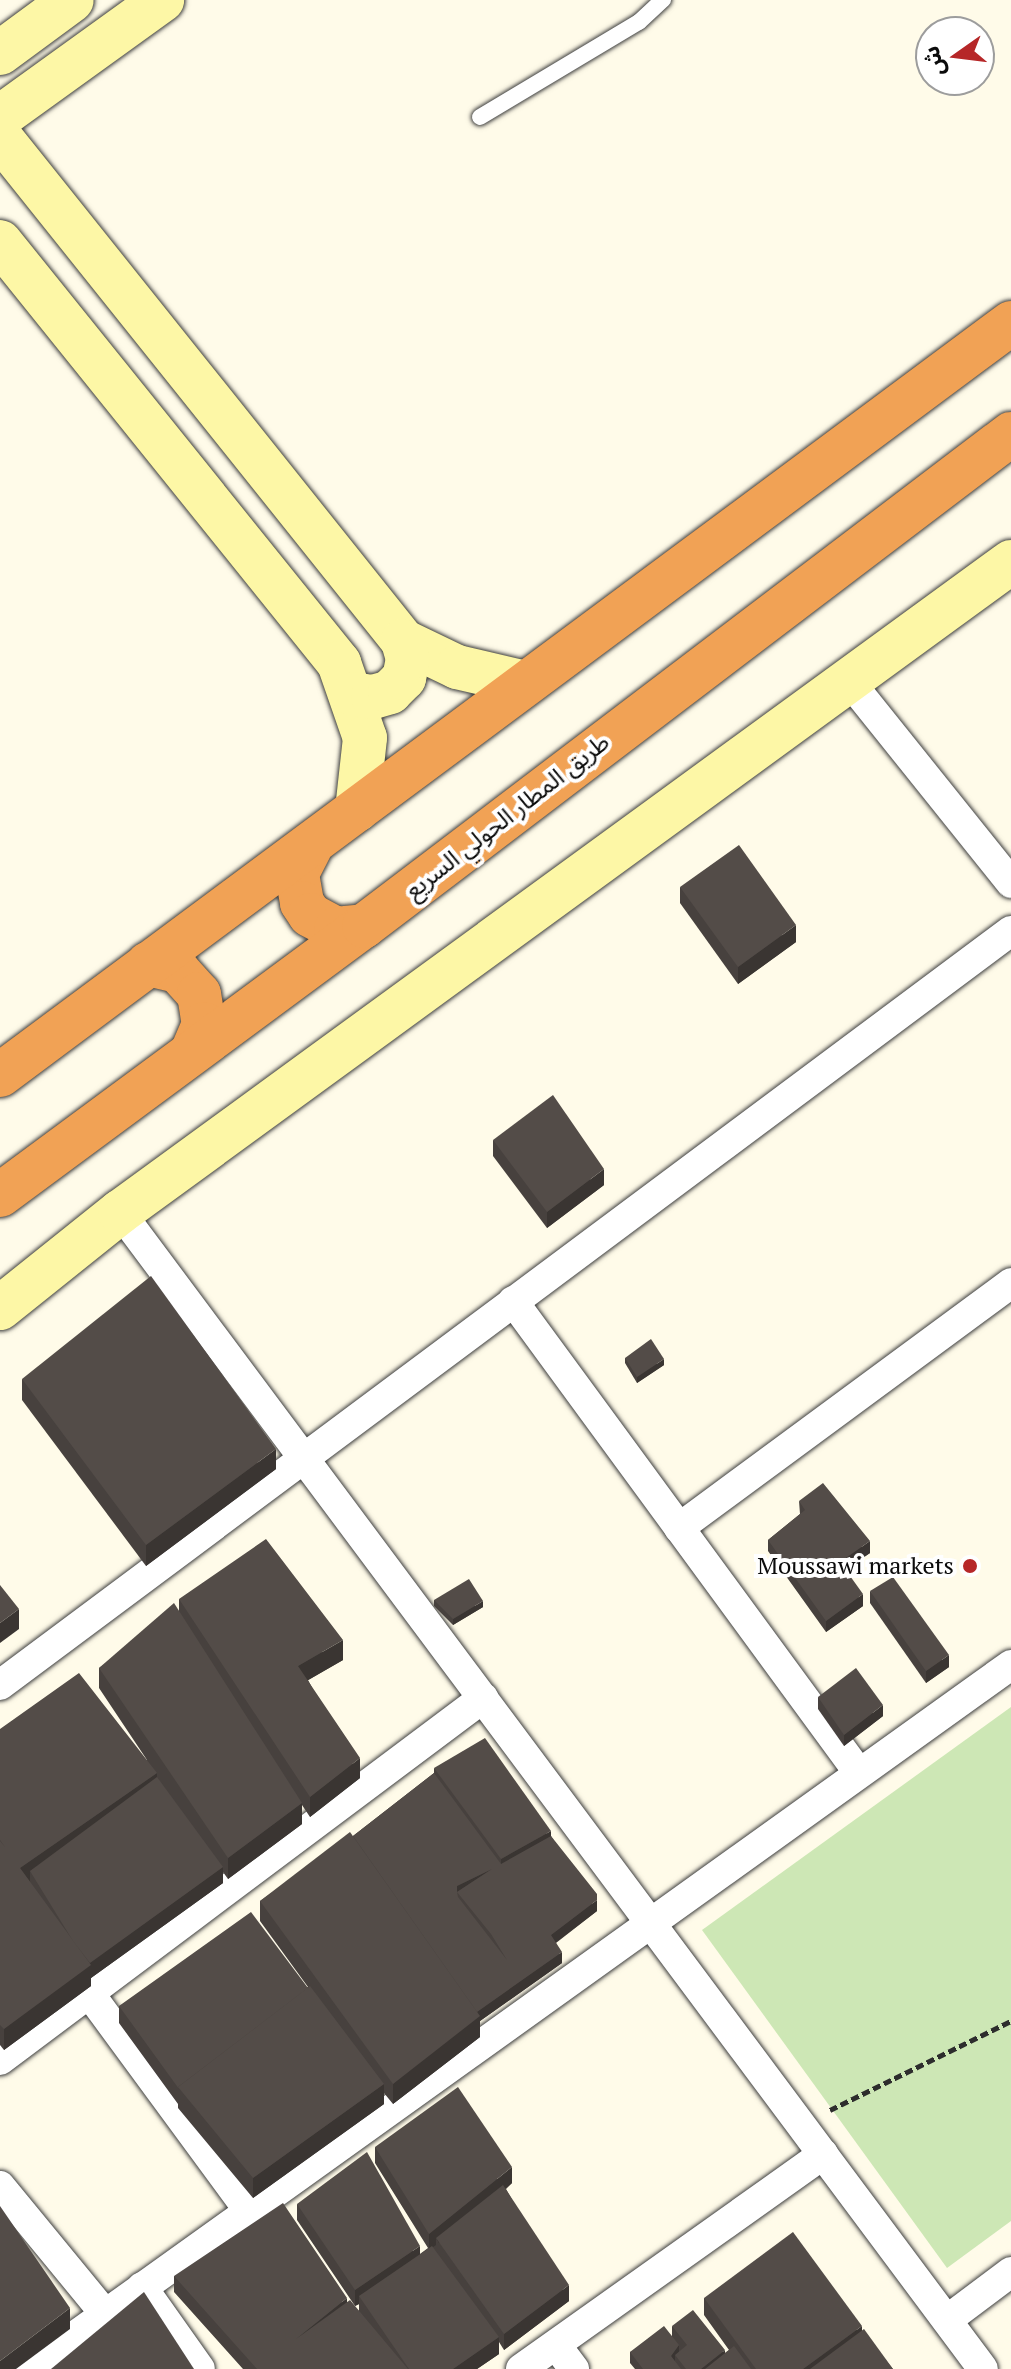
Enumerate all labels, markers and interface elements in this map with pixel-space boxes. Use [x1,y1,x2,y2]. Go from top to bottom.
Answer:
north arrow [915,16,995,96]
text: ش [915,43,951,80]
street label: طريق المطار الحولي السريع [399,727,615,905]
place label: Moussawi markets [757,1552,954,1580]
marker: Moussawi markets [961,1557,979,1575]

